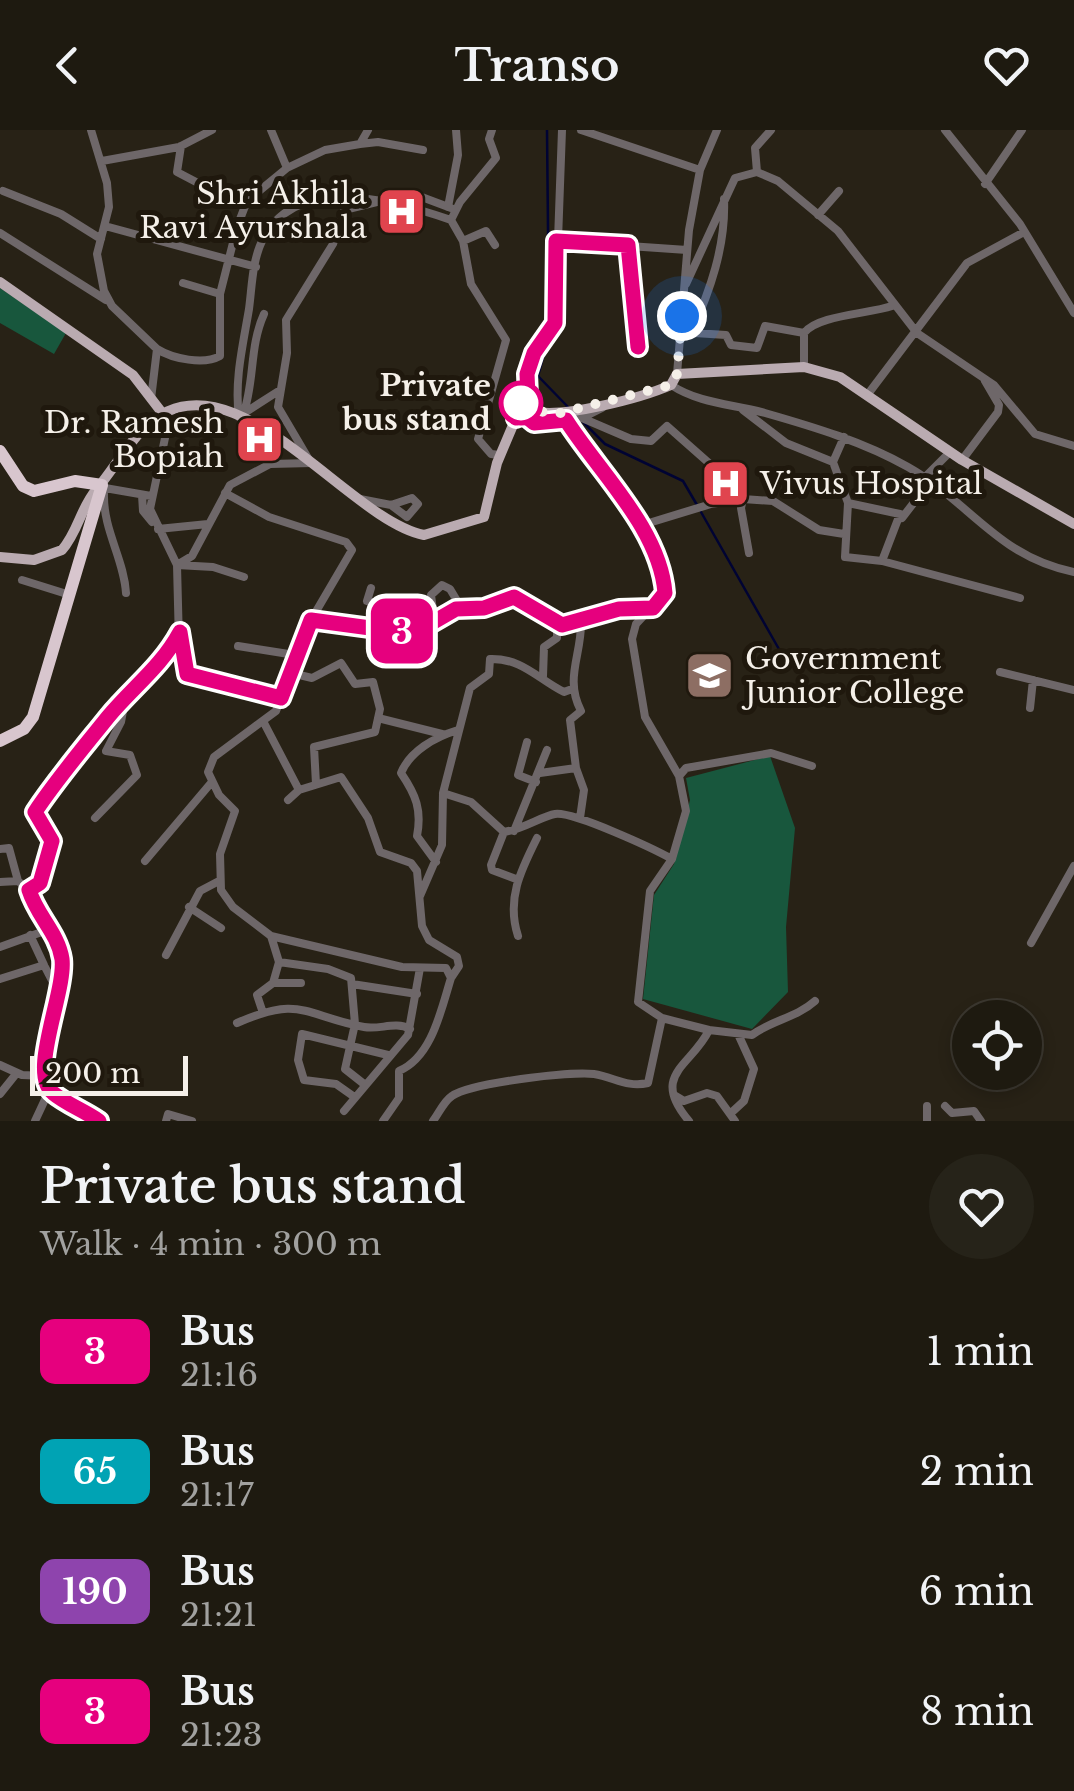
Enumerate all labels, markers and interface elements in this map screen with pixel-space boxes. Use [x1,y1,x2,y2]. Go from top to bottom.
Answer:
text: Transo [454,37,620,93]
icon: back [40,38,95,93]
icon: heart [979,38,1034,93]
place label: Shri Akhila Ravi Ayurshala [139,175,367,246]
hospital icon: Shri Akhila Ravi Ayurshala [376,185,428,237]
your location [657,291,707,341]
place label: Private bus stand [341,367,491,438]
marker: Private bus stand [500,382,542,424]
place label: Dr. Ramesh Bopiah [44,404,224,475]
hospital icon: Dr. Ramesh Bopiah [233,414,285,466]
hospital icon: Vivus Hospital [699,458,751,510]
place label: Vivus Hospital [759,465,982,502]
line badge: 3 [370,598,434,664]
text: 3 [391,610,413,653]
place label: Government Junior College [741,640,964,711]
school or university icon: Government Junior College [684,650,736,702]
map controls [952,1000,1042,1090]
button: locate [952,1000,1042,1090]
scale bar [30,1051,188,1096]
text: 200 m [45,1056,140,1091]
button: heart [929,1154,1034,1259]
text: Private bus stand [40,1156,466,1216]
text: Walk · 4 min · 300 m [40,1224,381,1264]
text: Bus [180,1308,255,1355]
text: 1 min [926,1328,1034,1375]
text: 3 [84,1330,106,1373]
text: 21:16 [180,1355,258,1395]
text: Bus [180,1428,255,1475]
text: 2 min [920,1448,1034,1495]
text: 65 [73,1450,117,1493]
text: 21:17 [180,1475,253,1515]
text: Bus [180,1548,255,1595]
text: 6 min [919,1568,1034,1615]
text: 190 [62,1570,128,1613]
text: 21:21 [180,1595,257,1635]
text: Bus [180,1668,255,1715]
text: 8 min [920,1688,1034,1735]
text: 3 [84,1690,106,1733]
text: 21:23 [180,1715,263,1755]

